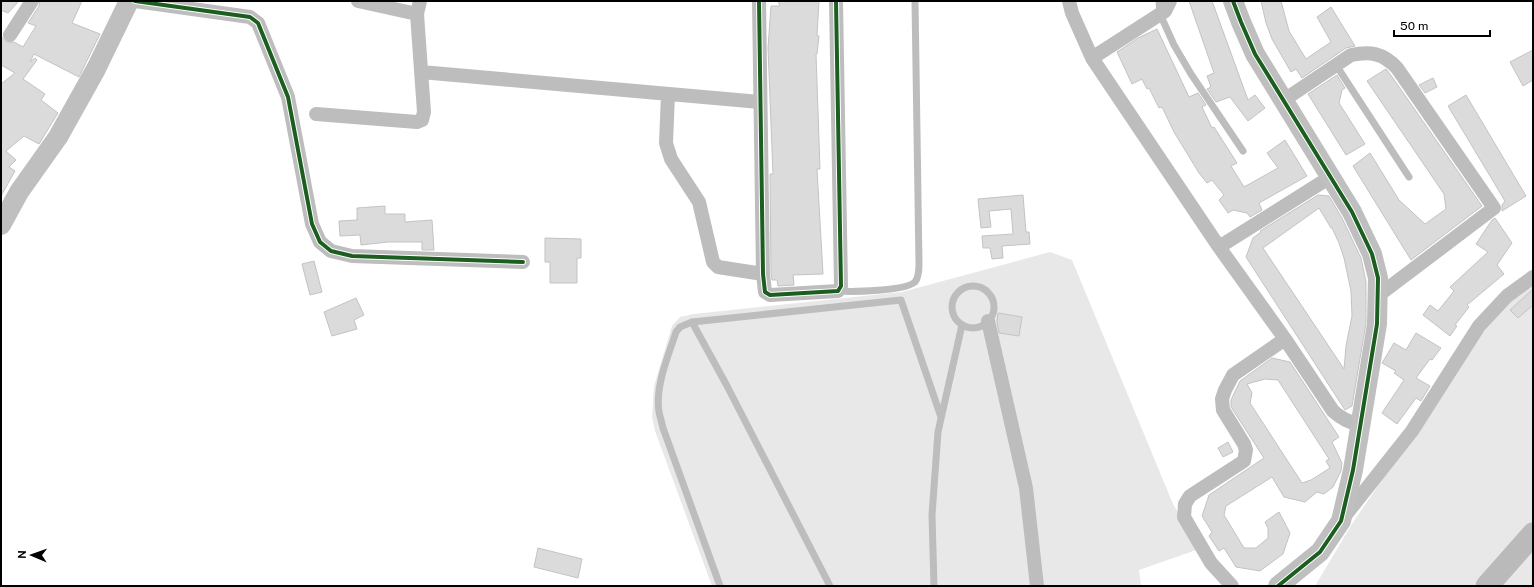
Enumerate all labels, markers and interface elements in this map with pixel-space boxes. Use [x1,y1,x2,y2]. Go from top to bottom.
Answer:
scale bar [1394,12,1490,38]
text: 50 m [1400,19,1428,33]
north arrow [12,535,52,575]
text: N [16,550,28,559]

